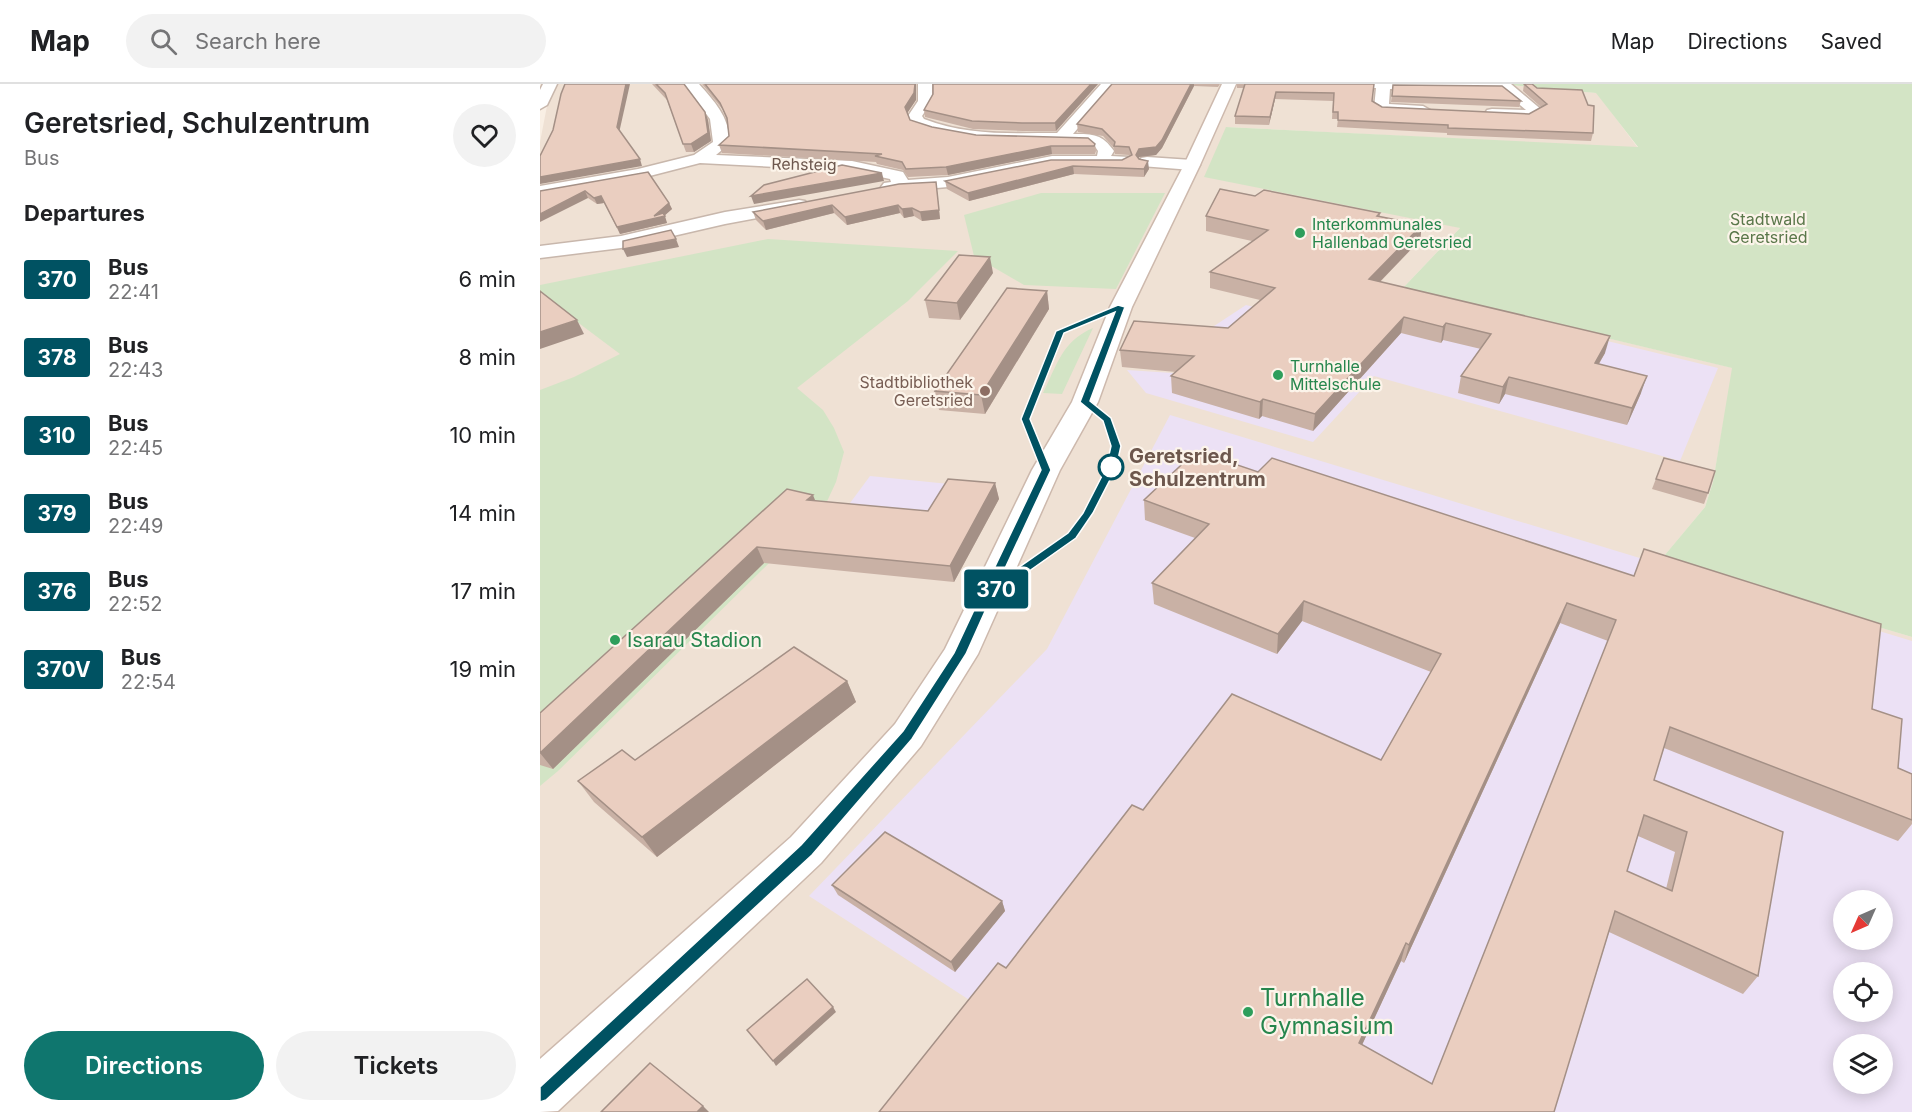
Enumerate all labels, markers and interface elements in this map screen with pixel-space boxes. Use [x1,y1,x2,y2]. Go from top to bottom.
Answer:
search box [126,14,546,68]
text: Map [30,24,90,58]
icon: search [147,25,180,58]
text: Search here [195,28,321,54]
text: Map [1611,29,1654,54]
text: Directions [1687,29,1788,54]
text: Saved [1821,29,1882,54]
button: heart [453,104,516,167]
text: Geretsried, Schulzentrum [24,106,370,140]
text: Bus [24,146,59,170]
street label: Rehsteig [771,153,837,175]
text: Departures [24,200,145,226]
park label: Stadtwald Geretsried [1728,209,1808,247]
place label: Interkommunales Hallenbad Geretsried [1312,214,1472,252]
marker: Interkommunales Hallenbad Geretsried [1293,226,1307,240]
text: Bus [108,254,149,280]
text: 6 min [459,266,516,292]
text: 370 [37,267,77,292]
text: 22:41 [108,280,159,304]
text: Bus [108,332,149,358]
text: 8 min [459,344,516,370]
text: 378 [37,345,77,370]
place label: Turnhalle Mittelschule [1290,356,1381,394]
text: 22:43 [108,358,163,382]
marker: Turnhalle Mittelschule [1271,368,1285,382]
place label: Stadtbibliothek Geretsried [860,372,973,410]
marker: Stadtbibliothek Geretsried [978,384,992,398]
text: Bus [108,410,149,436]
text: 10 min [449,422,516,448]
text: 310 [39,423,75,448]
text: 22:45 [108,436,163,460]
place label: Geretsried, Schulzentrum [1129,444,1266,491]
marker: Geretsried, Schulzentrum [1098,454,1124,480]
text: Bus [108,488,149,514]
text: 14 min [449,500,516,526]
text: 379 [37,501,77,526]
text: 22:49 [108,514,163,538]
text: Bus [108,566,149,592]
line badge: 370 [962,570,1030,608]
text: 370 [976,577,1016,602]
text: 17 min [451,578,516,604]
text: 376 [37,579,77,604]
text: 22:52 [108,592,163,616]
place label: Isarau Stadion [627,628,762,652]
marker: Isarau Stadion [608,633,622,647]
text: Bus [121,644,161,670]
text: 19 min [450,656,516,682]
text: 370V [36,657,91,682]
text: 22:54 [121,670,176,694]
north arrow [1833,890,1893,950]
map controls [1833,890,1893,1094]
button: locate [1833,962,1893,1022]
place label: Turnhalle Gymnasium [1260,983,1394,1040]
marker: Turnhalle Gymnasium [1241,1005,1255,1019]
button: Directions [24,1031,264,1100]
button: Tickets [276,1031,516,1100]
button: layers [1833,1034,1893,1094]

